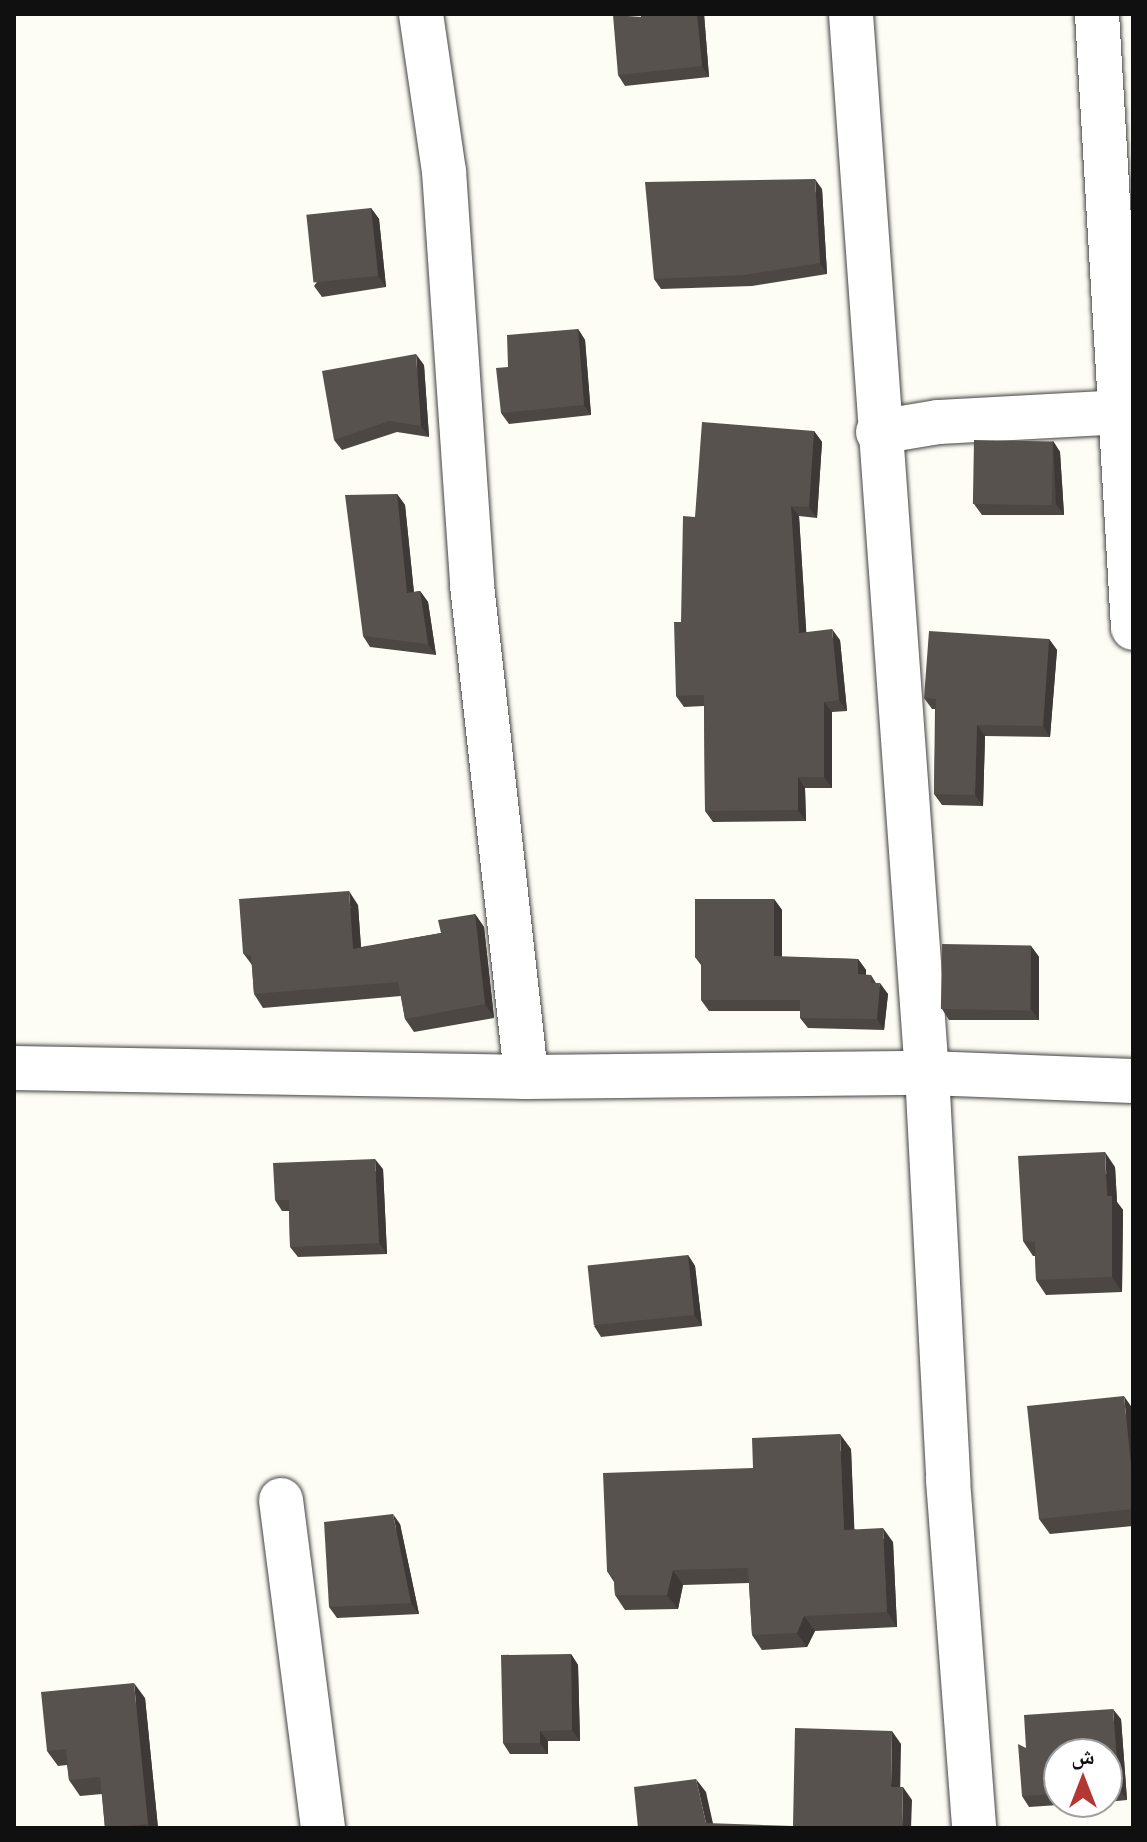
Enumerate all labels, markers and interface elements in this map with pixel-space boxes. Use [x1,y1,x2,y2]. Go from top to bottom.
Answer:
north arrow [1043,1738,1123,1818]
text: ش [1071,1742,1095,1770]

